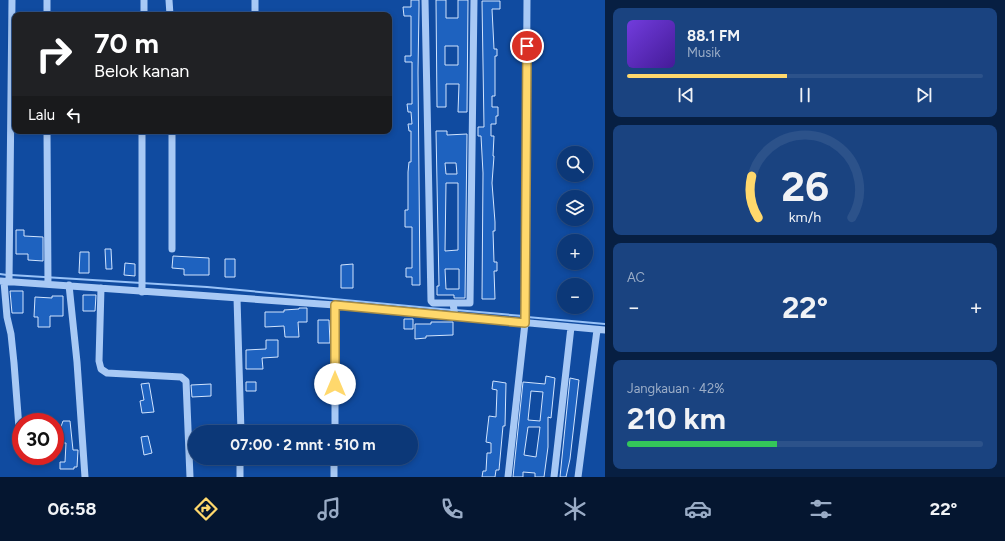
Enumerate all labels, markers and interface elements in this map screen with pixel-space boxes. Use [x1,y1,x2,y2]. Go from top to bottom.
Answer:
text: 70 m [94,26,159,60]
text: 88.1 FM [687,27,740,45]
icon: right [28,28,80,80]
pin [510,29,544,63]
icon: arrive [516,35,538,57]
text: Musik [687,45,721,60]
text: Belok kanan [94,60,189,82]
icon: previous [675,84,697,106]
icon: pause [794,84,816,106]
icon: next [913,84,935,106]
icon: left [63,104,85,126]
text: Lalu [28,106,55,124]
map controls [557,146,593,314]
button: search [557,146,593,182]
text: 26 [781,161,829,211]
button: layers [557,190,593,226]
text: km/h [789,207,821,225]
button: + [557,234,593,270]
text: AC [627,270,645,285]
button: − [557,278,593,314]
text: 22° [782,289,828,326]
text: − [627,294,641,321]
text: + [969,294,983,321]
position arrow [314,363,356,405]
text: Jangkauan · 42% [627,381,724,396]
text: 210 km [627,400,726,437]
speed limit sign: 30 [12,413,64,465]
text: 07:00 · 2 mnt · 510 m [230,436,376,454]
icon: directions [192,495,220,523]
icon: music [315,495,343,523]
icon: phone [438,495,466,523]
icon: climate [561,495,589,523]
icon: car [684,495,712,523]
icon: filters [807,495,835,523]
text: 06:58 [48,498,97,520]
text: 22° [930,498,957,520]

